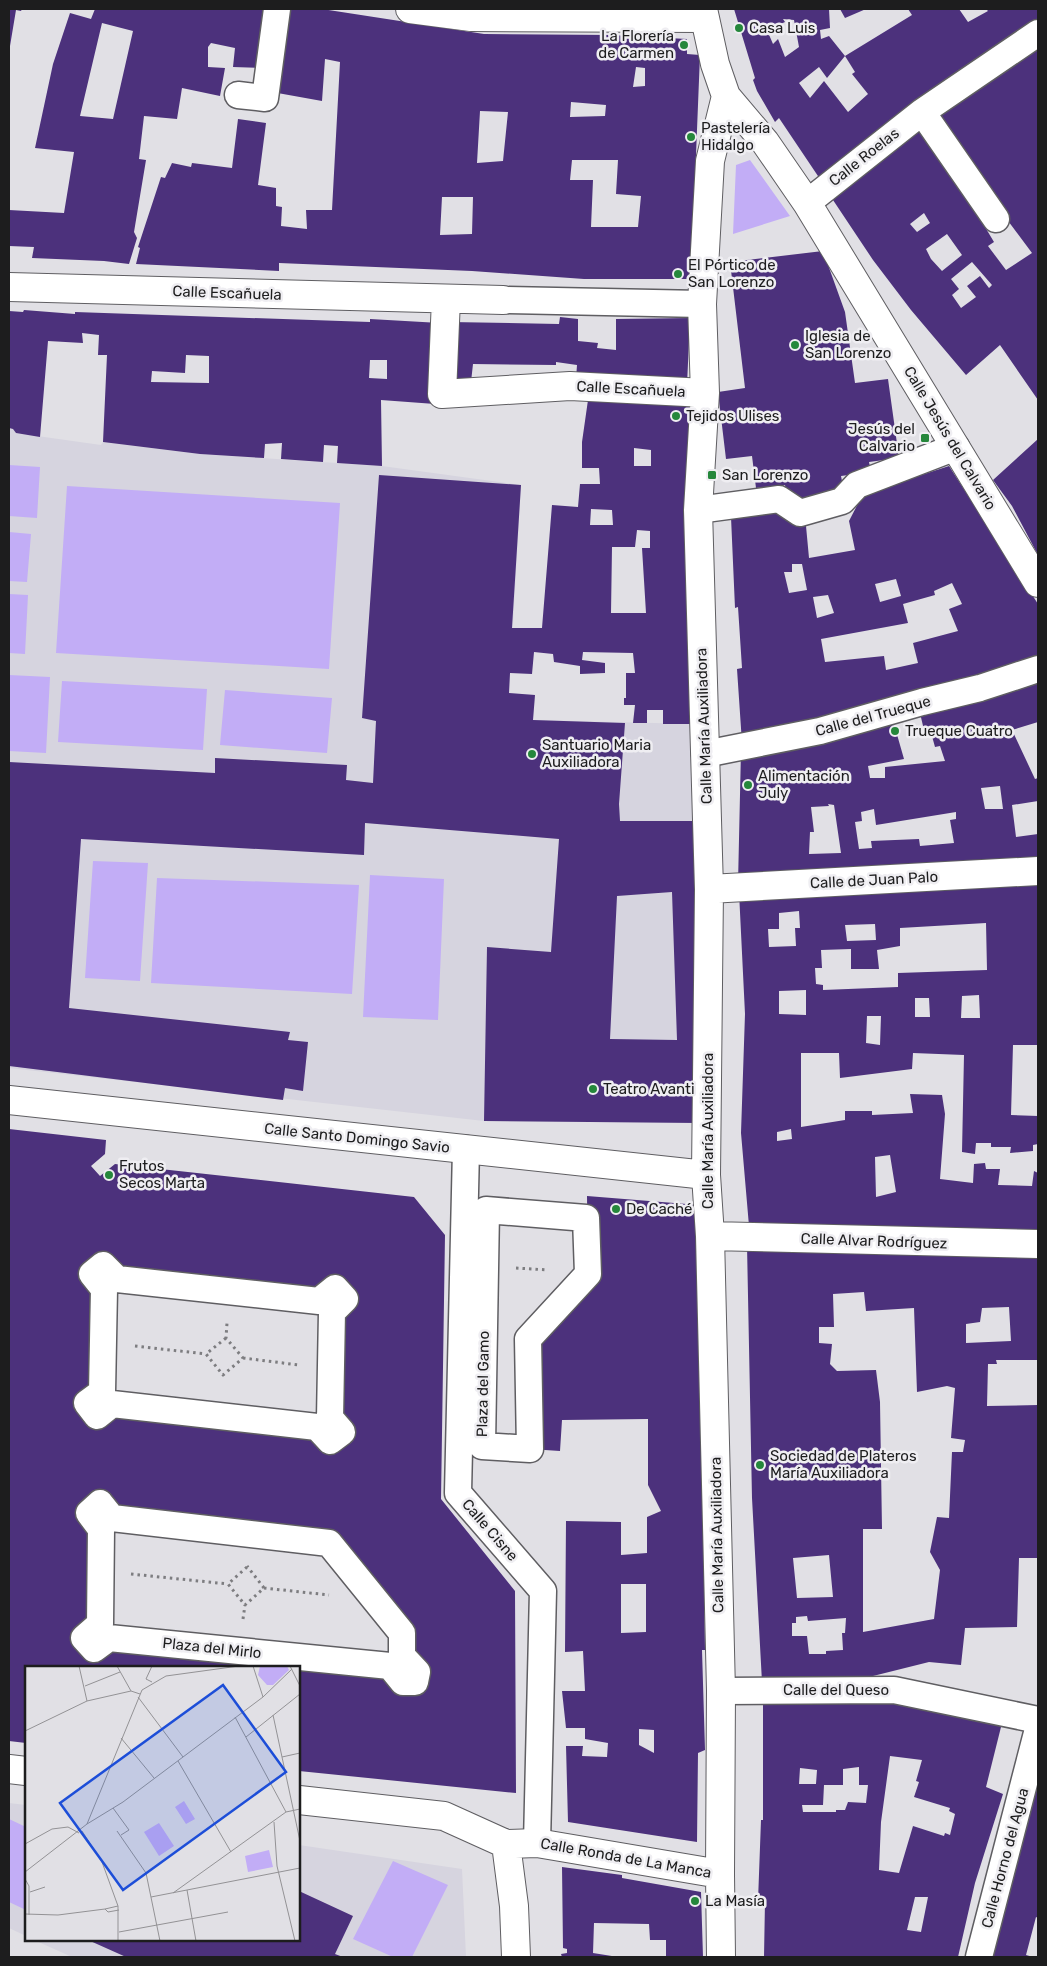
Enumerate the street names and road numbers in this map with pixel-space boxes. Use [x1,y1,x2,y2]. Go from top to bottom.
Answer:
street label: Calle Roelas [825,124,903,190]
street label: Calle Escañuela [172,282,282,304]
street label: Calle Jesús del Calvario [900,363,1000,513]
street label: Calle Escañuela [576,377,686,401]
street label: Calle María Auxiliadora [692,648,716,804]
street label: Calle del Trueque [813,692,933,740]
street label: Calle de Juan Palo [810,868,938,892]
street label: Calle María Auxiliadora [699,1053,717,1209]
street label: Calle Santo Domingo Savio [263,1119,451,1157]
street label: Calle Alvar Rodríguez [800,1229,948,1253]
street label: Plaza del Gamo [473,1331,493,1437]
street label: Calle María Auxiliadora [707,1457,727,1613]
street label: Calle Cisne [458,1495,522,1565]
street label: Plaza del Mirlo [162,1634,262,1662]
street label: Calle del Queso [783,1681,889,1699]
street label: Calle Horno del Agua [978,1786,1032,1930]
street label: Calle Ronda de La Manca [539,1834,713,1882]

